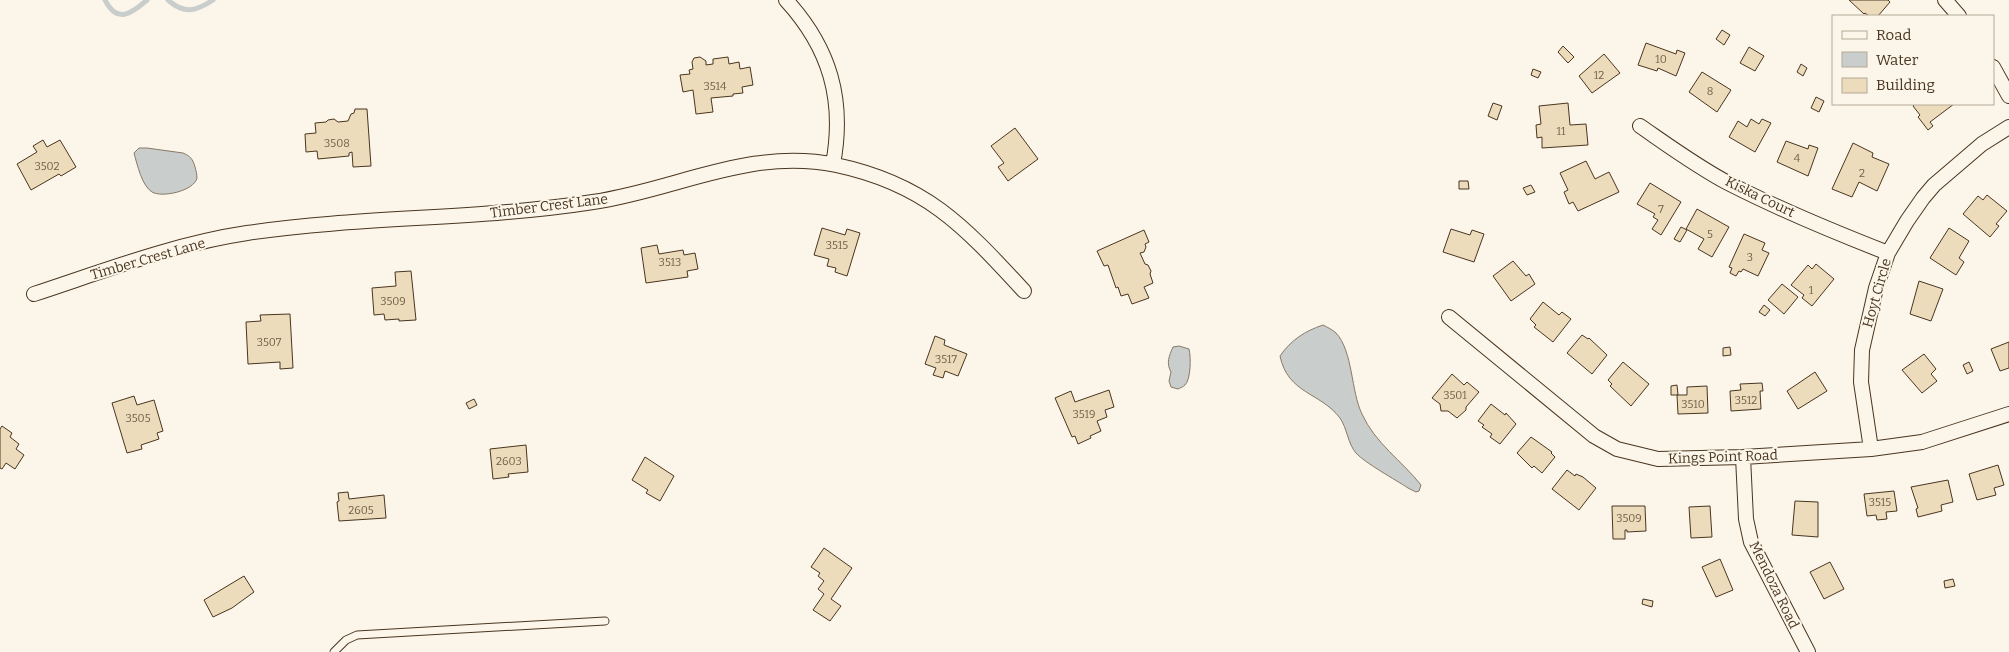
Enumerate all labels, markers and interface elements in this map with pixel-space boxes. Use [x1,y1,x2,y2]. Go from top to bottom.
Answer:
legend [1832,15,1994,105]
text: Road [1876,26,1911,44]
text: Water [1876,51,1919,69]
house number: 10 [1655,53,1667,66]
house number: 12 [1594,69,1604,82]
text: Building [1876,76,1935,94]
house number: 3514 [704,80,727,93]
house number: 8 [1707,85,1713,98]
house number: 11 [1557,125,1566,138]
house number: 3508 [324,137,350,150]
house number: 4 [1794,152,1801,165]
house number: 3502 [34,160,60,173]
house number: 2 [1859,167,1865,180]
street label: Kiska Court [1722,173,1798,221]
street label: Timber Crest Lane [489,190,609,222]
house number: 7 [1658,203,1664,216]
house number: 5 [1707,228,1713,241]
street label: Timber Crest Lane [89,234,207,284]
house number: 3515 [826,239,848,252]
house number: 3 [1747,251,1753,264]
house number: 3513 [659,256,681,269]
street label: Hoyt Circle [1859,256,1895,330]
house number: 1 [1809,284,1814,297]
house number: 3509 [380,295,406,308]
house number: 3507 [257,336,282,349]
house number: 3517 [935,353,957,366]
house number: 3501 [1443,389,1467,402]
house number: 3512 [1735,394,1757,407]
house number: 3510 [1681,398,1705,411]
house number: 3519 [1073,408,1095,421]
house number: 3505 [125,412,151,425]
street label: Kings Point Road [1668,447,1778,467]
house number: 2603 [496,455,522,468]
house number: 3515 [1869,496,1891,509]
house number: 2605 [348,504,374,517]
house number: 3509 [1616,512,1642,525]
street label: Mendoza Road [1745,538,1803,632]

